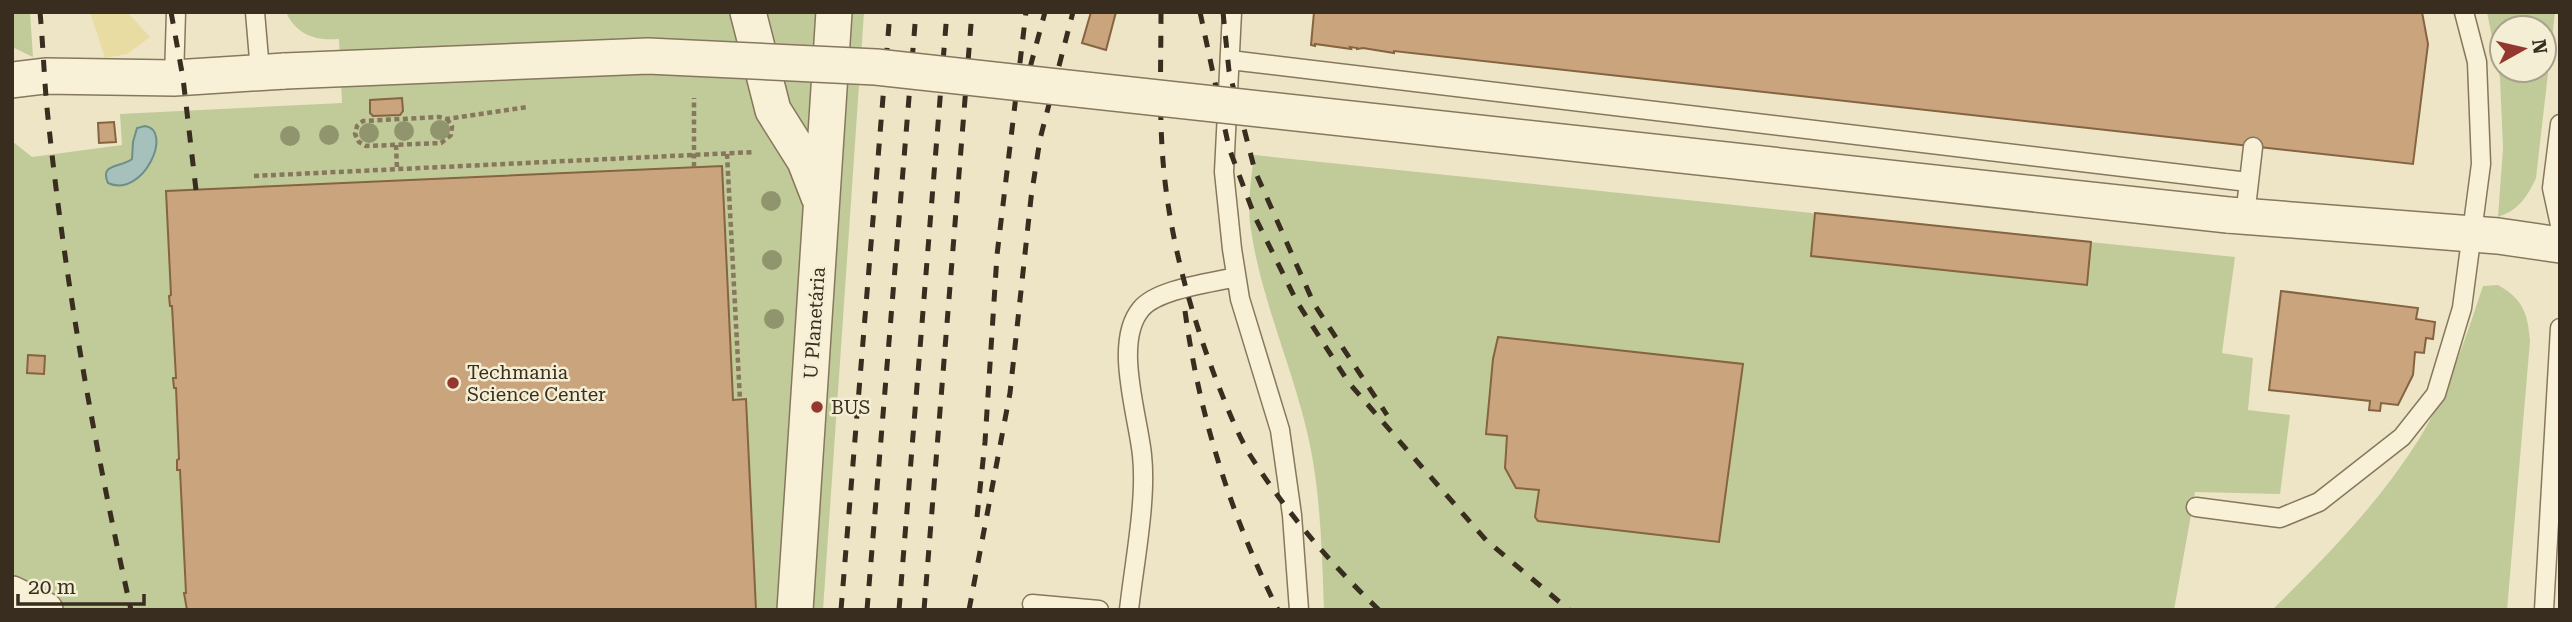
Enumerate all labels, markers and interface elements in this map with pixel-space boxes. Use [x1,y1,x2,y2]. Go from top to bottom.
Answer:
north arrow [2488,14,2558,84]
text: N [2527,38,2552,56]
street label: U Planetária [799,265,830,380]
place label: Techmania Science Center [467,361,606,406]
marker: Techmania Science Center [445,375,461,391]
place label: BUS [831,396,870,419]
marker: BUS [809,399,825,415]
scale bar [18,562,144,606]
text: 20 m [28,575,76,599]

